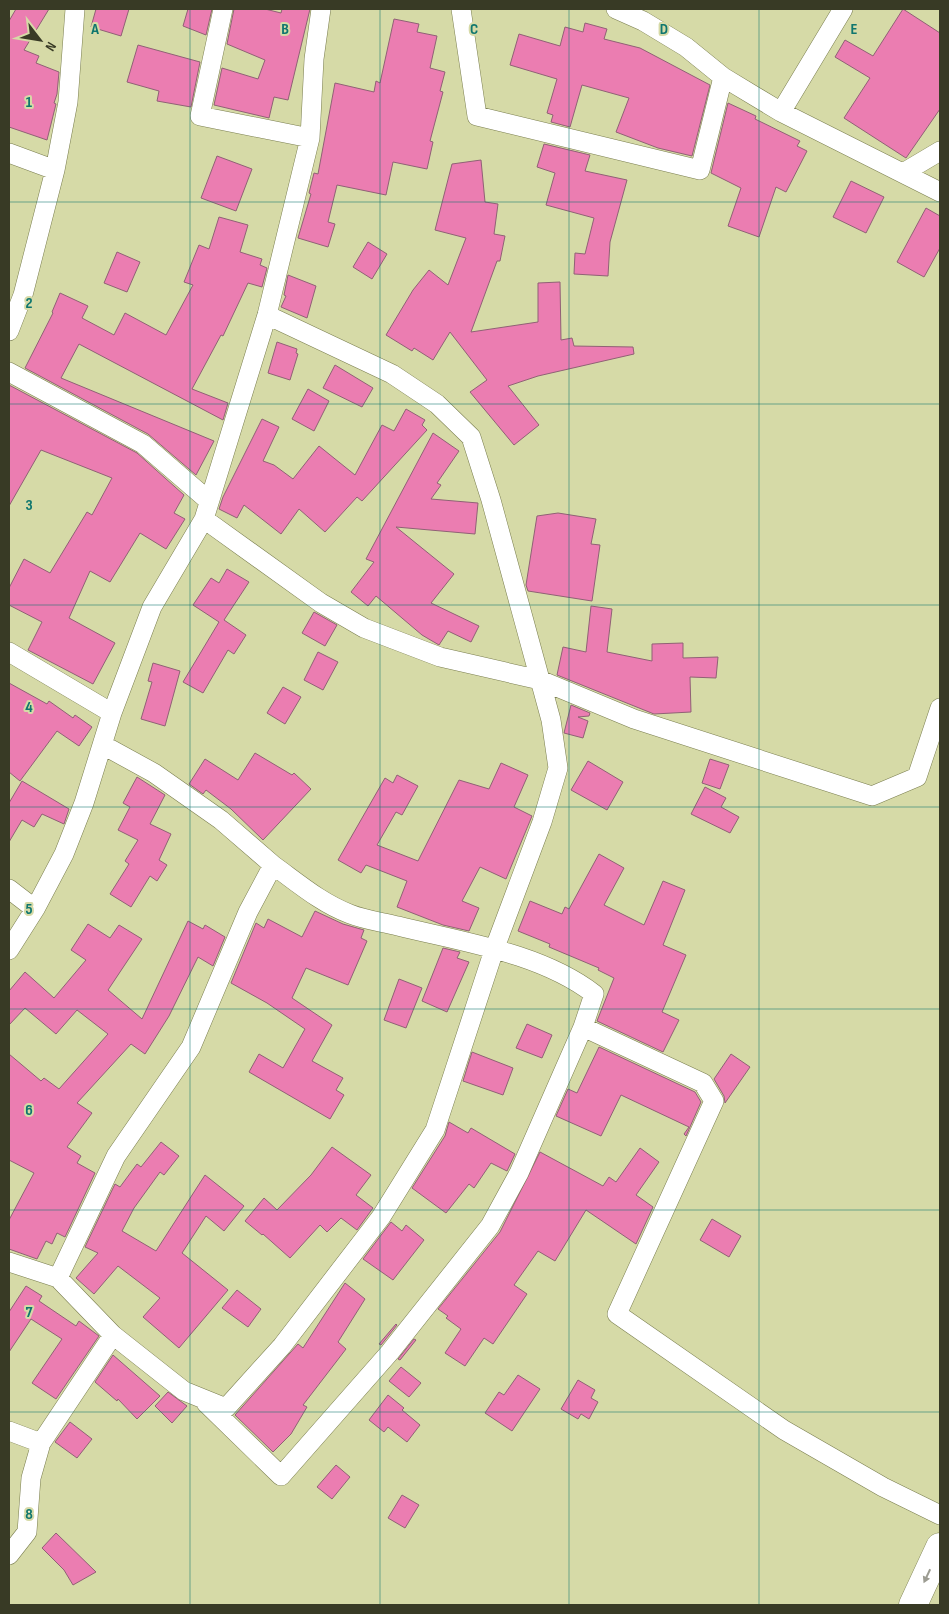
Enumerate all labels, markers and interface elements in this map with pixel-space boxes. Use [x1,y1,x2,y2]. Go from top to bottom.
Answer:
north arrow [15,15,65,65]
text: A [90,20,99,39]
text: B [281,20,289,39]
text: C [470,20,478,39]
text: D [660,20,668,39]
text: E [851,20,858,39]
text: N [42,39,60,54]
text: 1 [26,93,33,112]
text: 2 [25,294,33,313]
text: 3 [25,496,33,515]
text: 4 [25,698,33,717]
text: 5 [25,900,33,919]
text: 6 [25,1101,33,1120]
text: 7 [26,1303,33,1322]
text: 8 [25,1505,33,1524]
one-way arrow [922,1569,930,1583]

